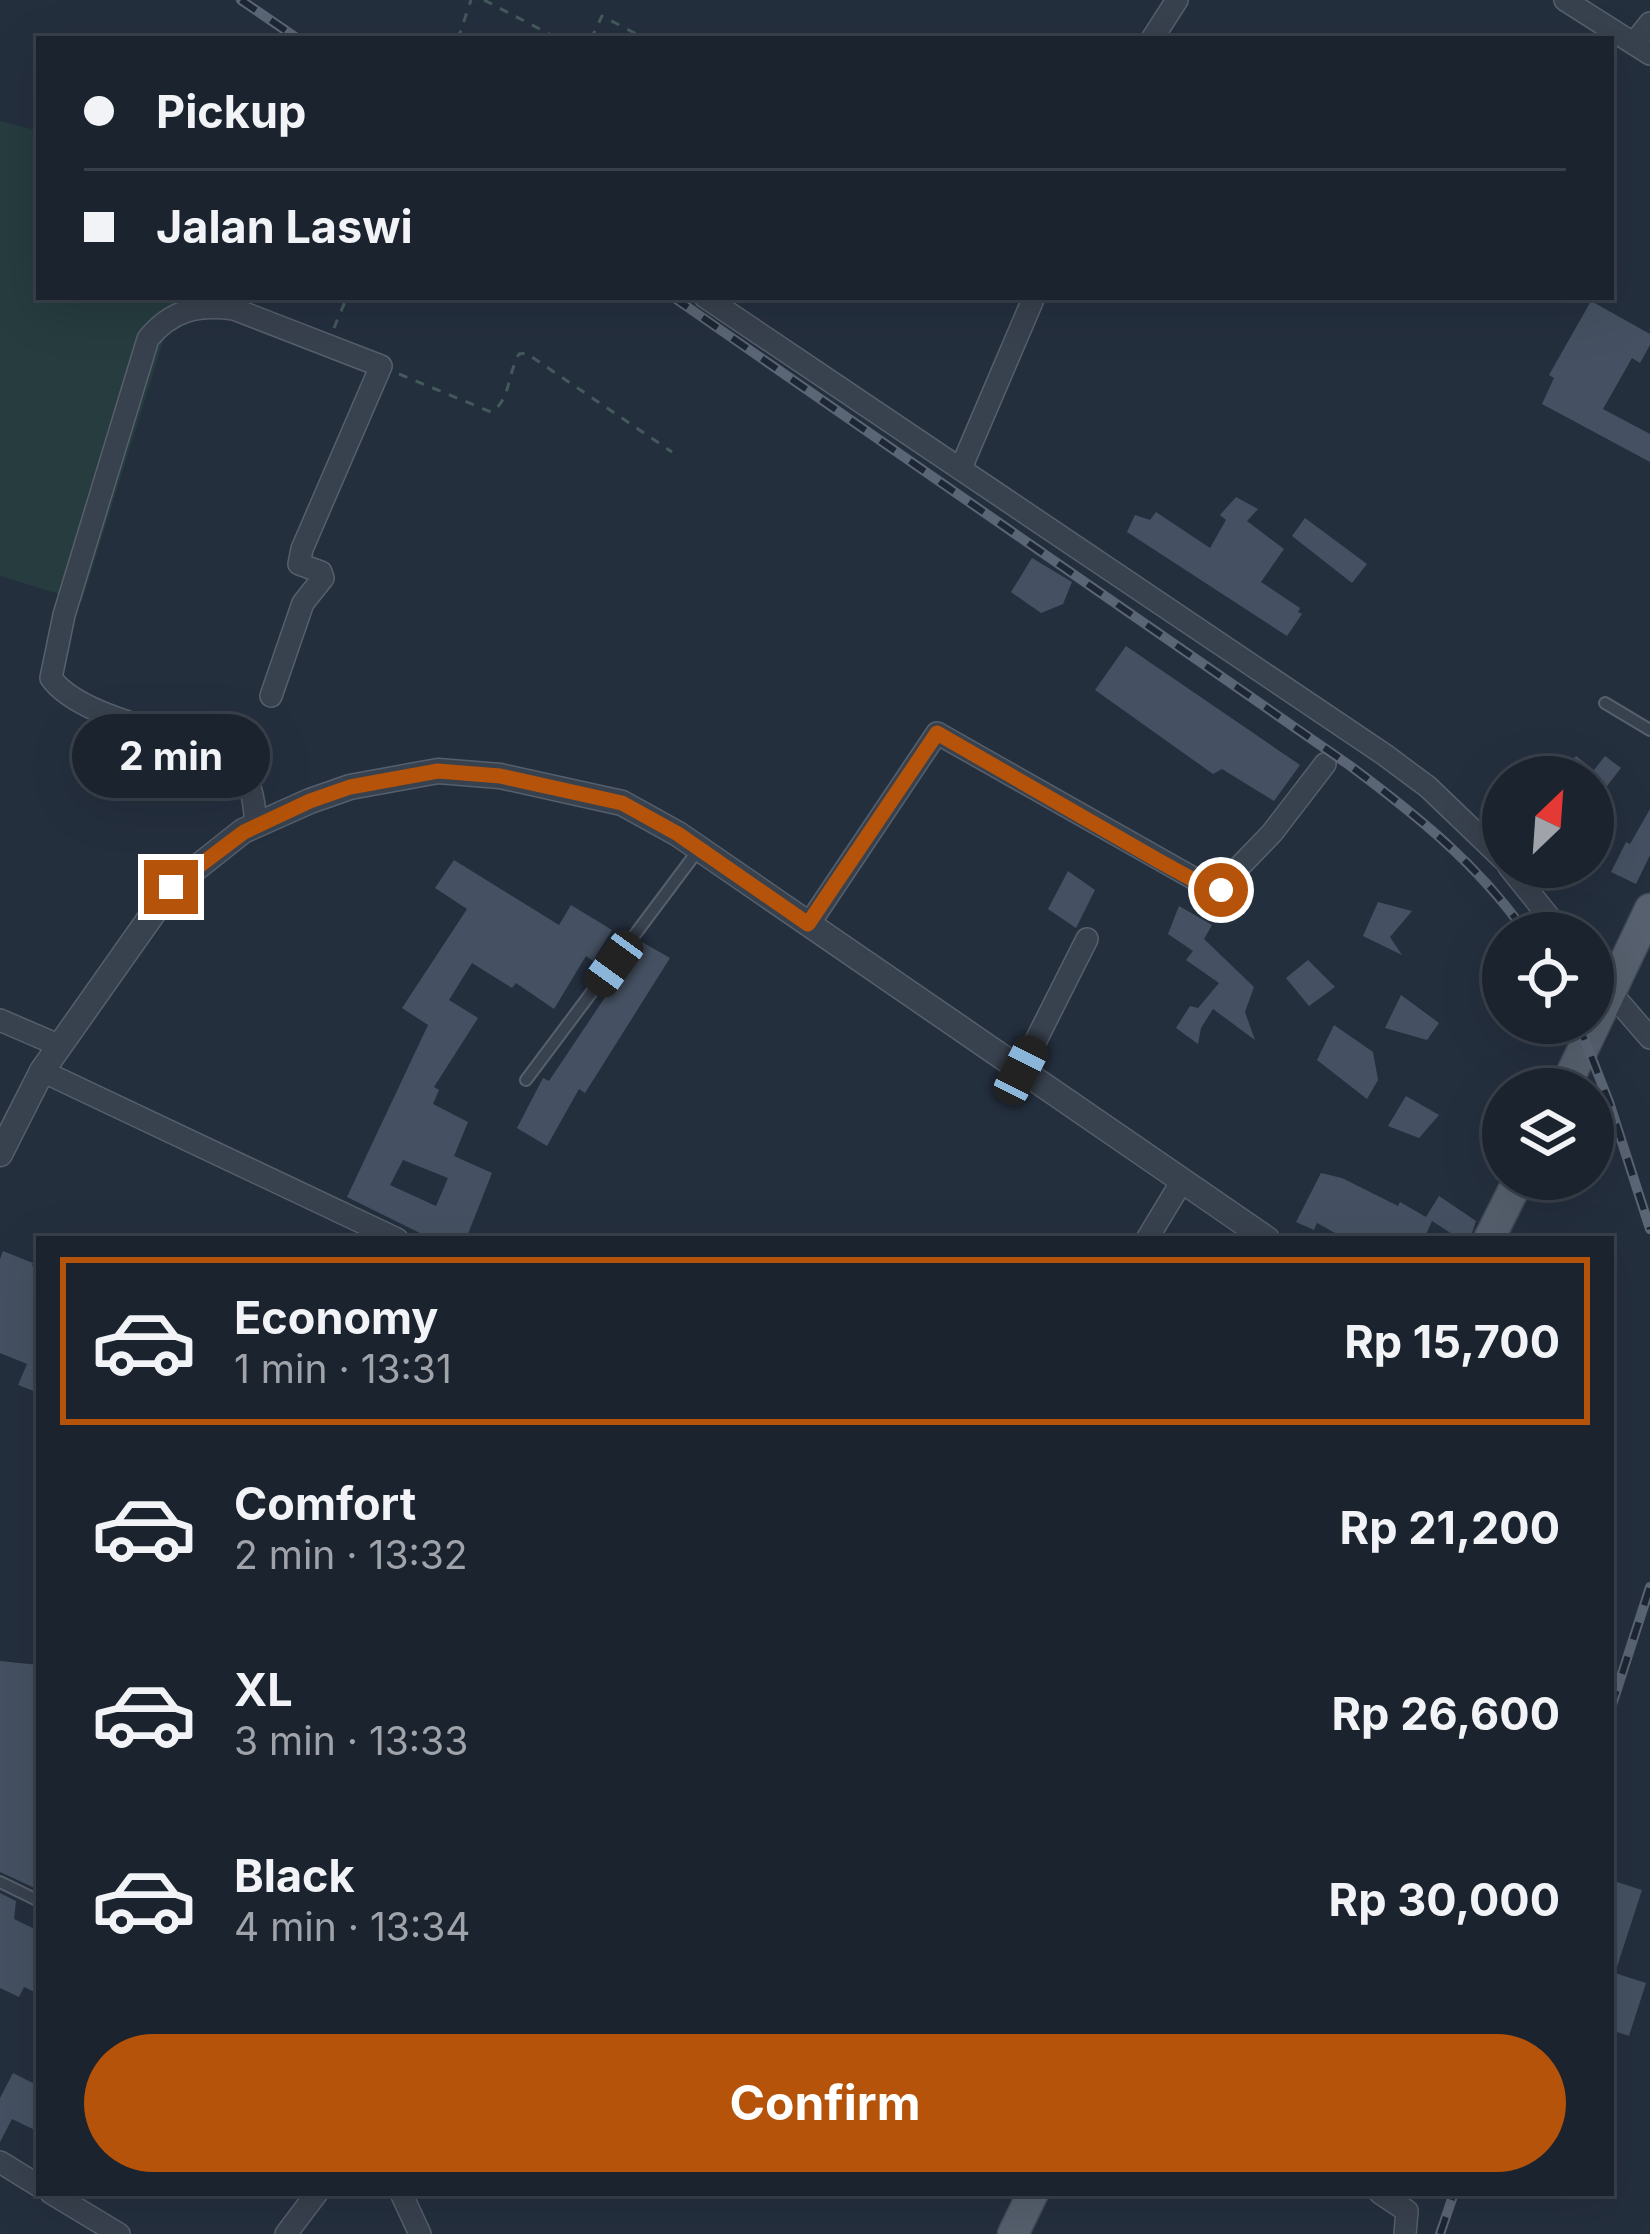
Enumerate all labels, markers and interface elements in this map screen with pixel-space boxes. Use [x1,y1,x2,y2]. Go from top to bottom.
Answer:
text: Pickup [156,84,306,139]
text: Jalan Laswi [156,199,413,254]
callout: 2 min [72,713,270,797]
text: 2 min [119,732,223,779]
north arrow [1482,756,1614,888]
map controls [1482,756,1614,1200]
route end [144,860,198,914]
route start [1194,863,1248,917]
button: locate [1482,912,1614,1044]
car [578,924,650,1004]
car [989,1030,1053,1110]
button: layers [1482,1068,1614,1200]
icon: car [90,1287,198,1395]
text: Economy [234,1290,438,1345]
text: Rp 15,700 [1344,1314,1560,1369]
text: 1 min · 13:31 [234,1345,452,1392]
icon: car [90,1473,198,1581]
text: Comfort [234,1476,416,1531]
text: Rp 21,200 [1340,1500,1560,1555]
text: 2 min · 13:32 [234,1531,468,1578]
icon: car [90,1659,198,1767]
text: XL [234,1662,293,1717]
text: Rp 26,600 [1332,1686,1560,1741]
text: 3 min · 13:33 [234,1717,468,1764]
icon: car [90,1845,198,1953]
text: Black [234,1848,355,1903]
text: Rp 30,000 [1329,1872,1560,1927]
text: 4 min · 13:34 [234,1903,470,1950]
button: Confirm [84,2034,1566,2172]

